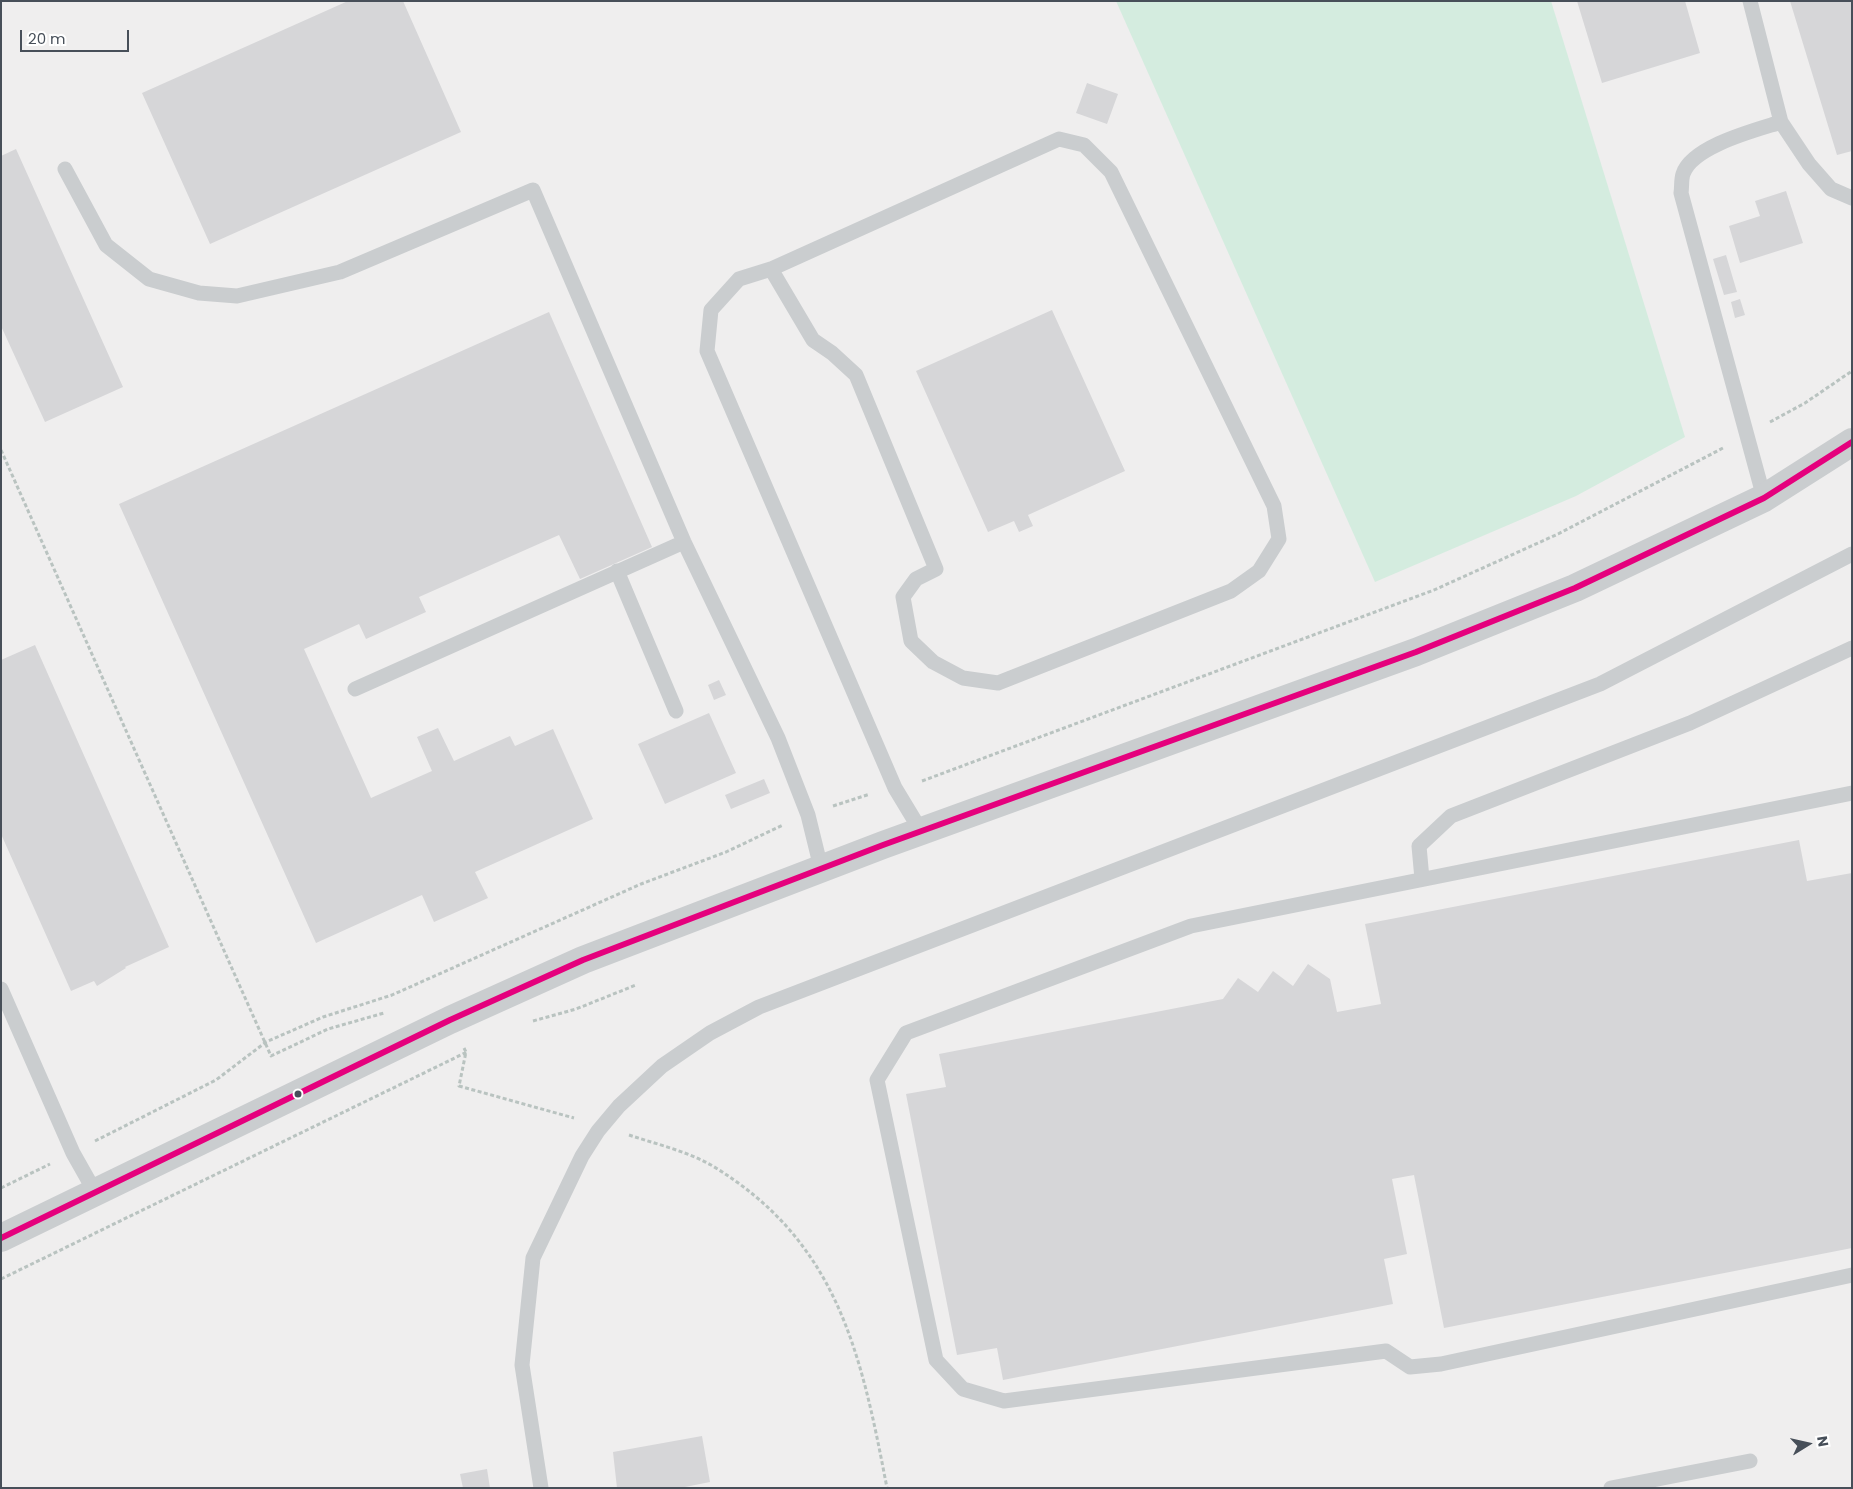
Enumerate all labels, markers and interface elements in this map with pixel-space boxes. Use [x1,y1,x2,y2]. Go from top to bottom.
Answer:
scale bar [22,20,131,52]
text: 20 m [28,28,66,49]
unlabelled marker [293,1089,303,1099]
north arrow [1783,1419,1833,1469]
text: N [1812,1434,1834,1448]

